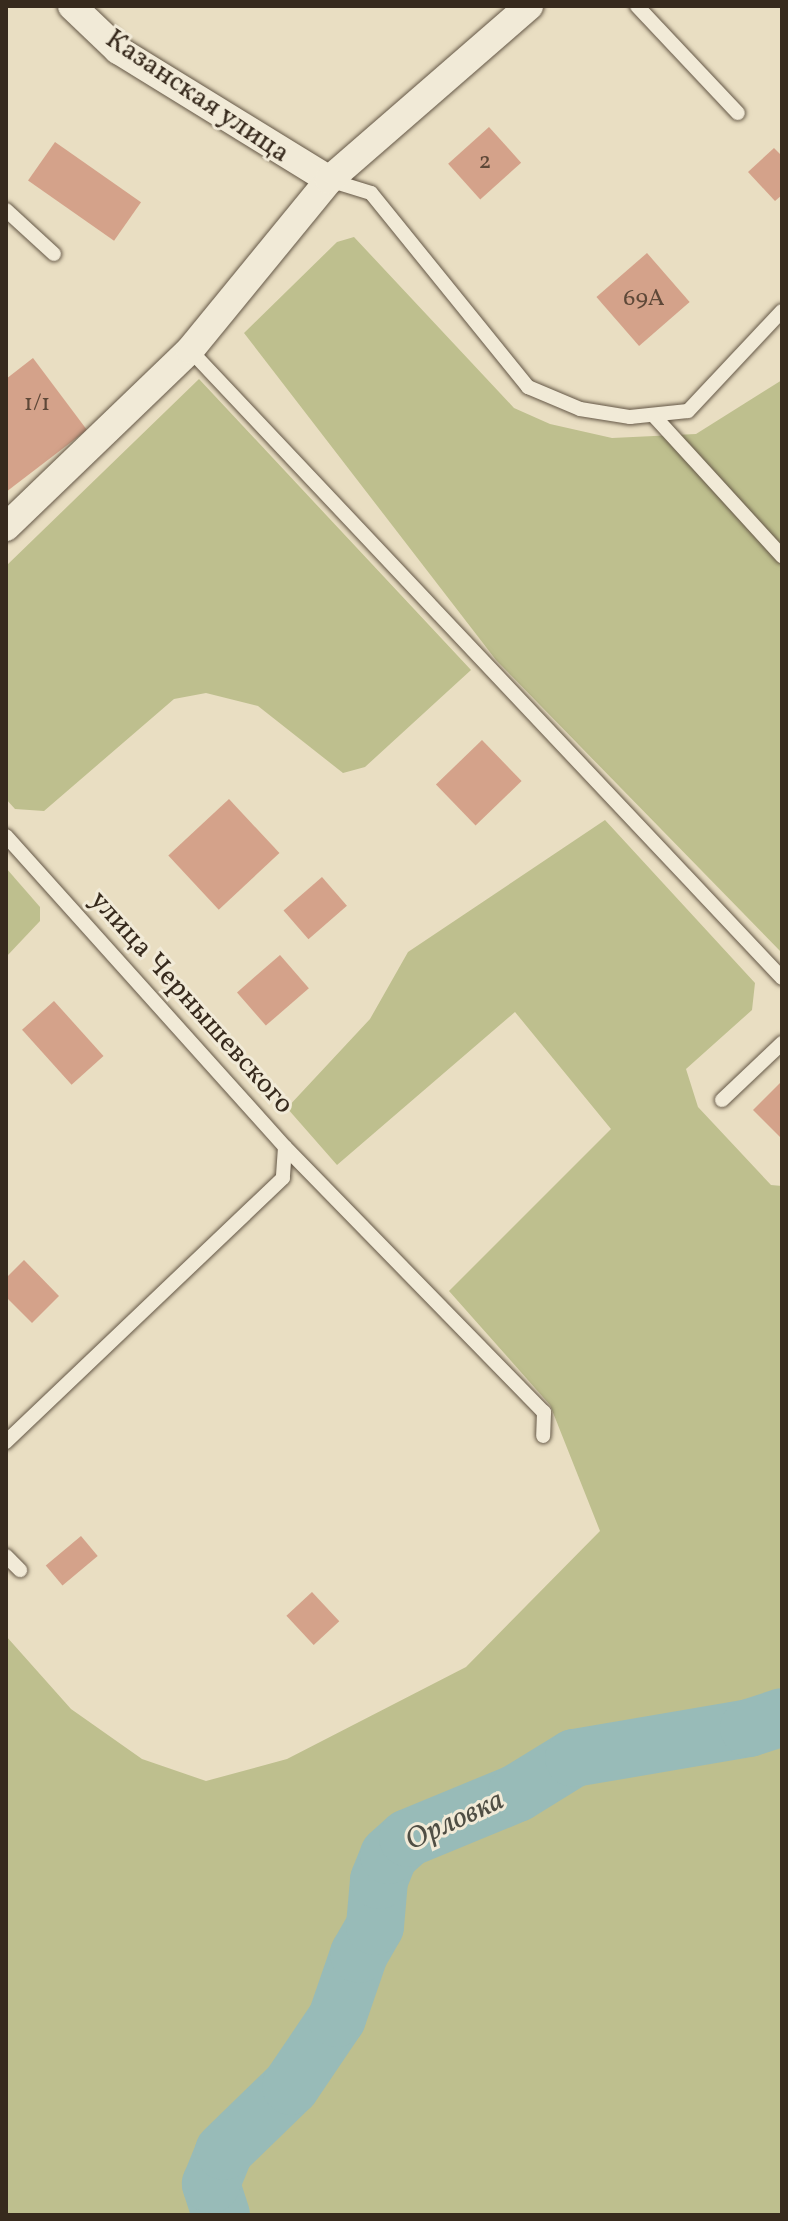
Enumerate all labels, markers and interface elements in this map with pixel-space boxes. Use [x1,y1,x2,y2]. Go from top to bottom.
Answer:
street label: Казанская улица [98,23,296,171]
house number: 2 [479,149,491,177]
house number: 69А [623,286,665,314]
house number: 1/1 [24,391,50,419]
street label: улица Чернышевского [82,884,300,1122]
water label: Орловка [400,1783,510,1859]

